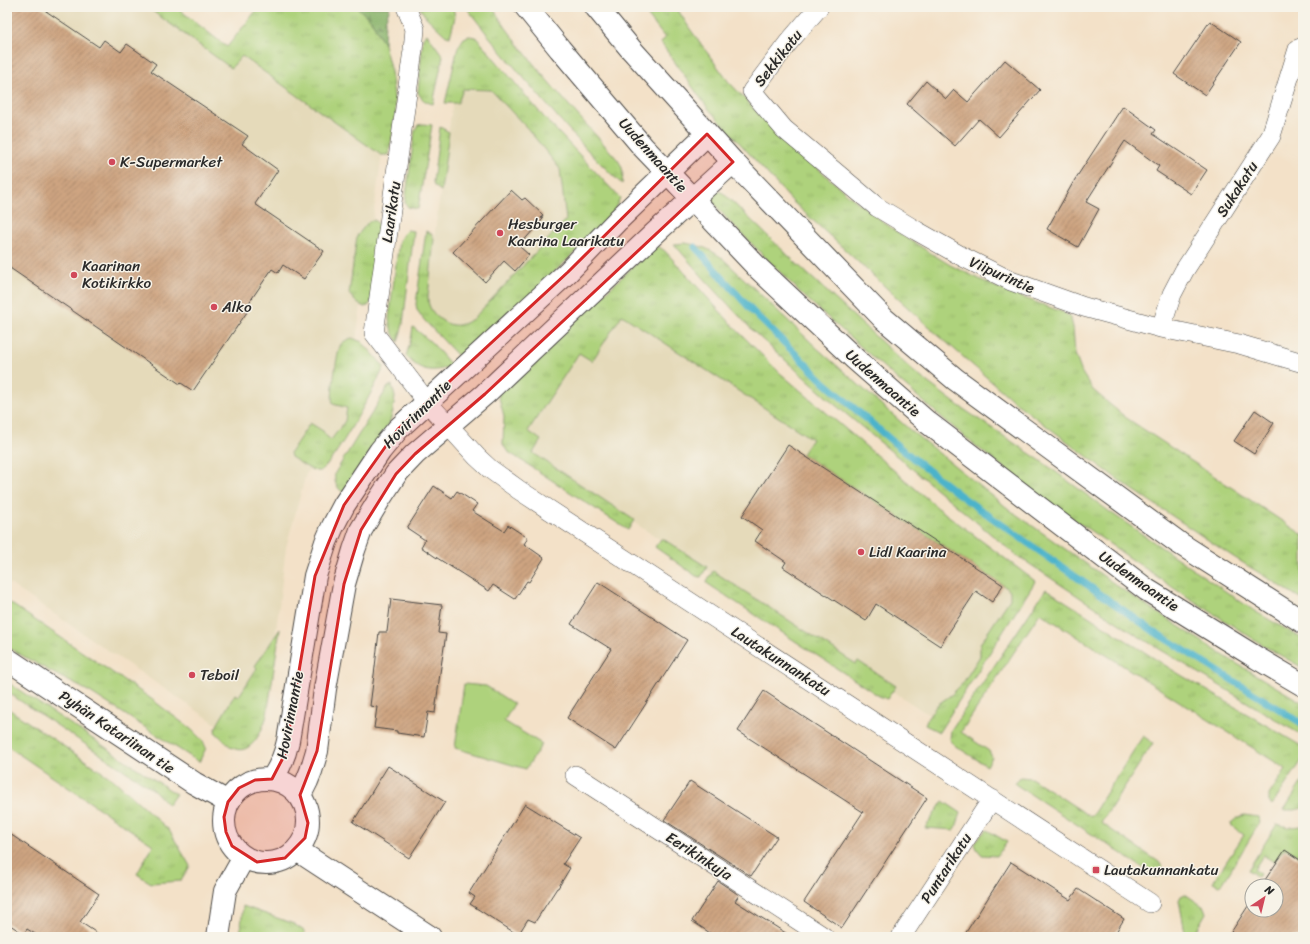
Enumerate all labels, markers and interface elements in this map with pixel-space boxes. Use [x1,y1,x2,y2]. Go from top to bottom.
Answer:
street label: Sekkikatu [747,23,809,93]
street label: Uudenmaantie [612,112,694,198]
place label: K-Supermarket [120,149,223,175]
street label: Sukakatu [1209,156,1265,222]
marker: K-Supermarket [107,157,117,167]
street label: Laarikatu [374,180,408,244]
place label: Hesburger Kaarina Laarikatu [508,211,624,254]
marker: Hesburger Kaarina Laarikatu [495,228,505,238]
street label: Viipurintie [965,249,1039,301]
place label: Kaarinan Kotikirkko [82,253,152,296]
marker: Kaarinan Kotikirkko [69,270,79,280]
place label: Alko [221,294,252,320]
marker: Alko [209,302,219,312]
street label: Uudenmaantie [839,343,927,423]
street label: Hovirinnantie [376,373,458,455]
place label: Lidl Kaarina [869,539,947,565]
street label: Uudenmaantie [1093,544,1185,618]
marker: Lidl Kaarina [856,547,866,557]
street label: Lautakunnankatu [726,619,836,703]
place label: Teboil [200,662,240,688]
street label: Hovirinnantie [269,669,311,761]
marker: Teboil [187,670,197,680]
street label: Pyhän Katariinan tie [54,683,181,781]
street label: Eerikinkuja [660,825,738,888]
street label: Puntarikatu [913,827,979,909]
place label: Lautakunnankatu [1104,857,1219,883]
marker: Lautakunnankatu [1091,865,1101,875]
north arrow [1244,878,1284,918]
text: N [1260,880,1278,900]

